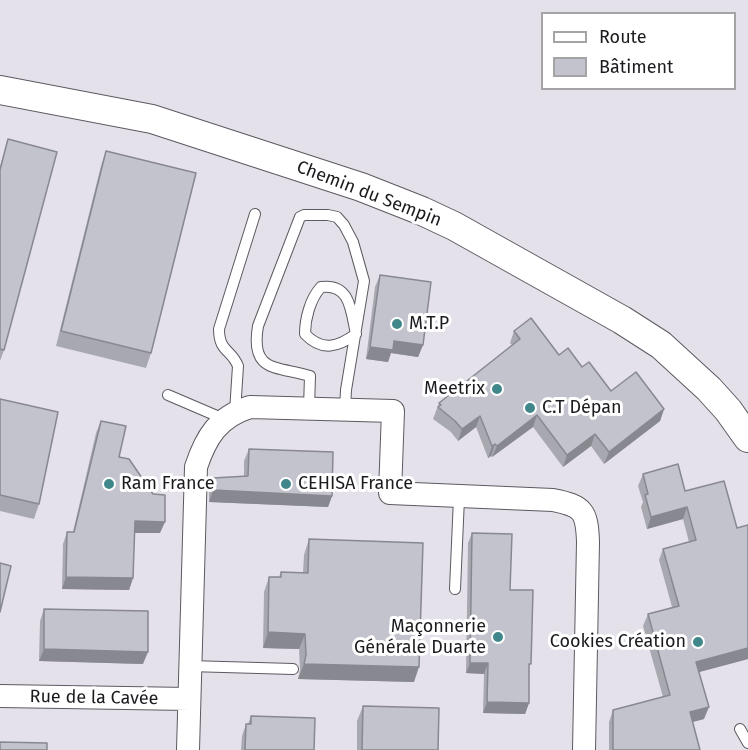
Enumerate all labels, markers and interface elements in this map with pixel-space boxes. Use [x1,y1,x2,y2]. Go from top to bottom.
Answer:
legend [541,12,736,90]
text: Route [599,26,647,48]
text: Bâtiment [599,56,674,78]
street label: Chemin du Sempin [294,156,444,232]
place label: M.T.P [409,313,449,335]
marker: M.T.P [390,317,404,331]
place label: Meetrix [424,378,485,400]
marker: Meetrix [490,382,504,396]
place label: C.T Dépan [542,397,622,419]
marker: C.T Dépan [523,401,537,415]
place label: Ram France [121,473,215,495]
place label: CEHISA France [298,473,413,495]
marker: Ram France [102,477,116,491]
marker: CEHISA France [279,477,293,491]
place label: Maçonnerie Générale Duarte [354,616,486,658]
marker: Maçonnerie Générale Duarte [491,630,505,644]
place label: Cookies Création [550,631,686,653]
marker: Cookies Création [691,635,705,649]
street label: Rue de la Cavée [29,686,159,710]

